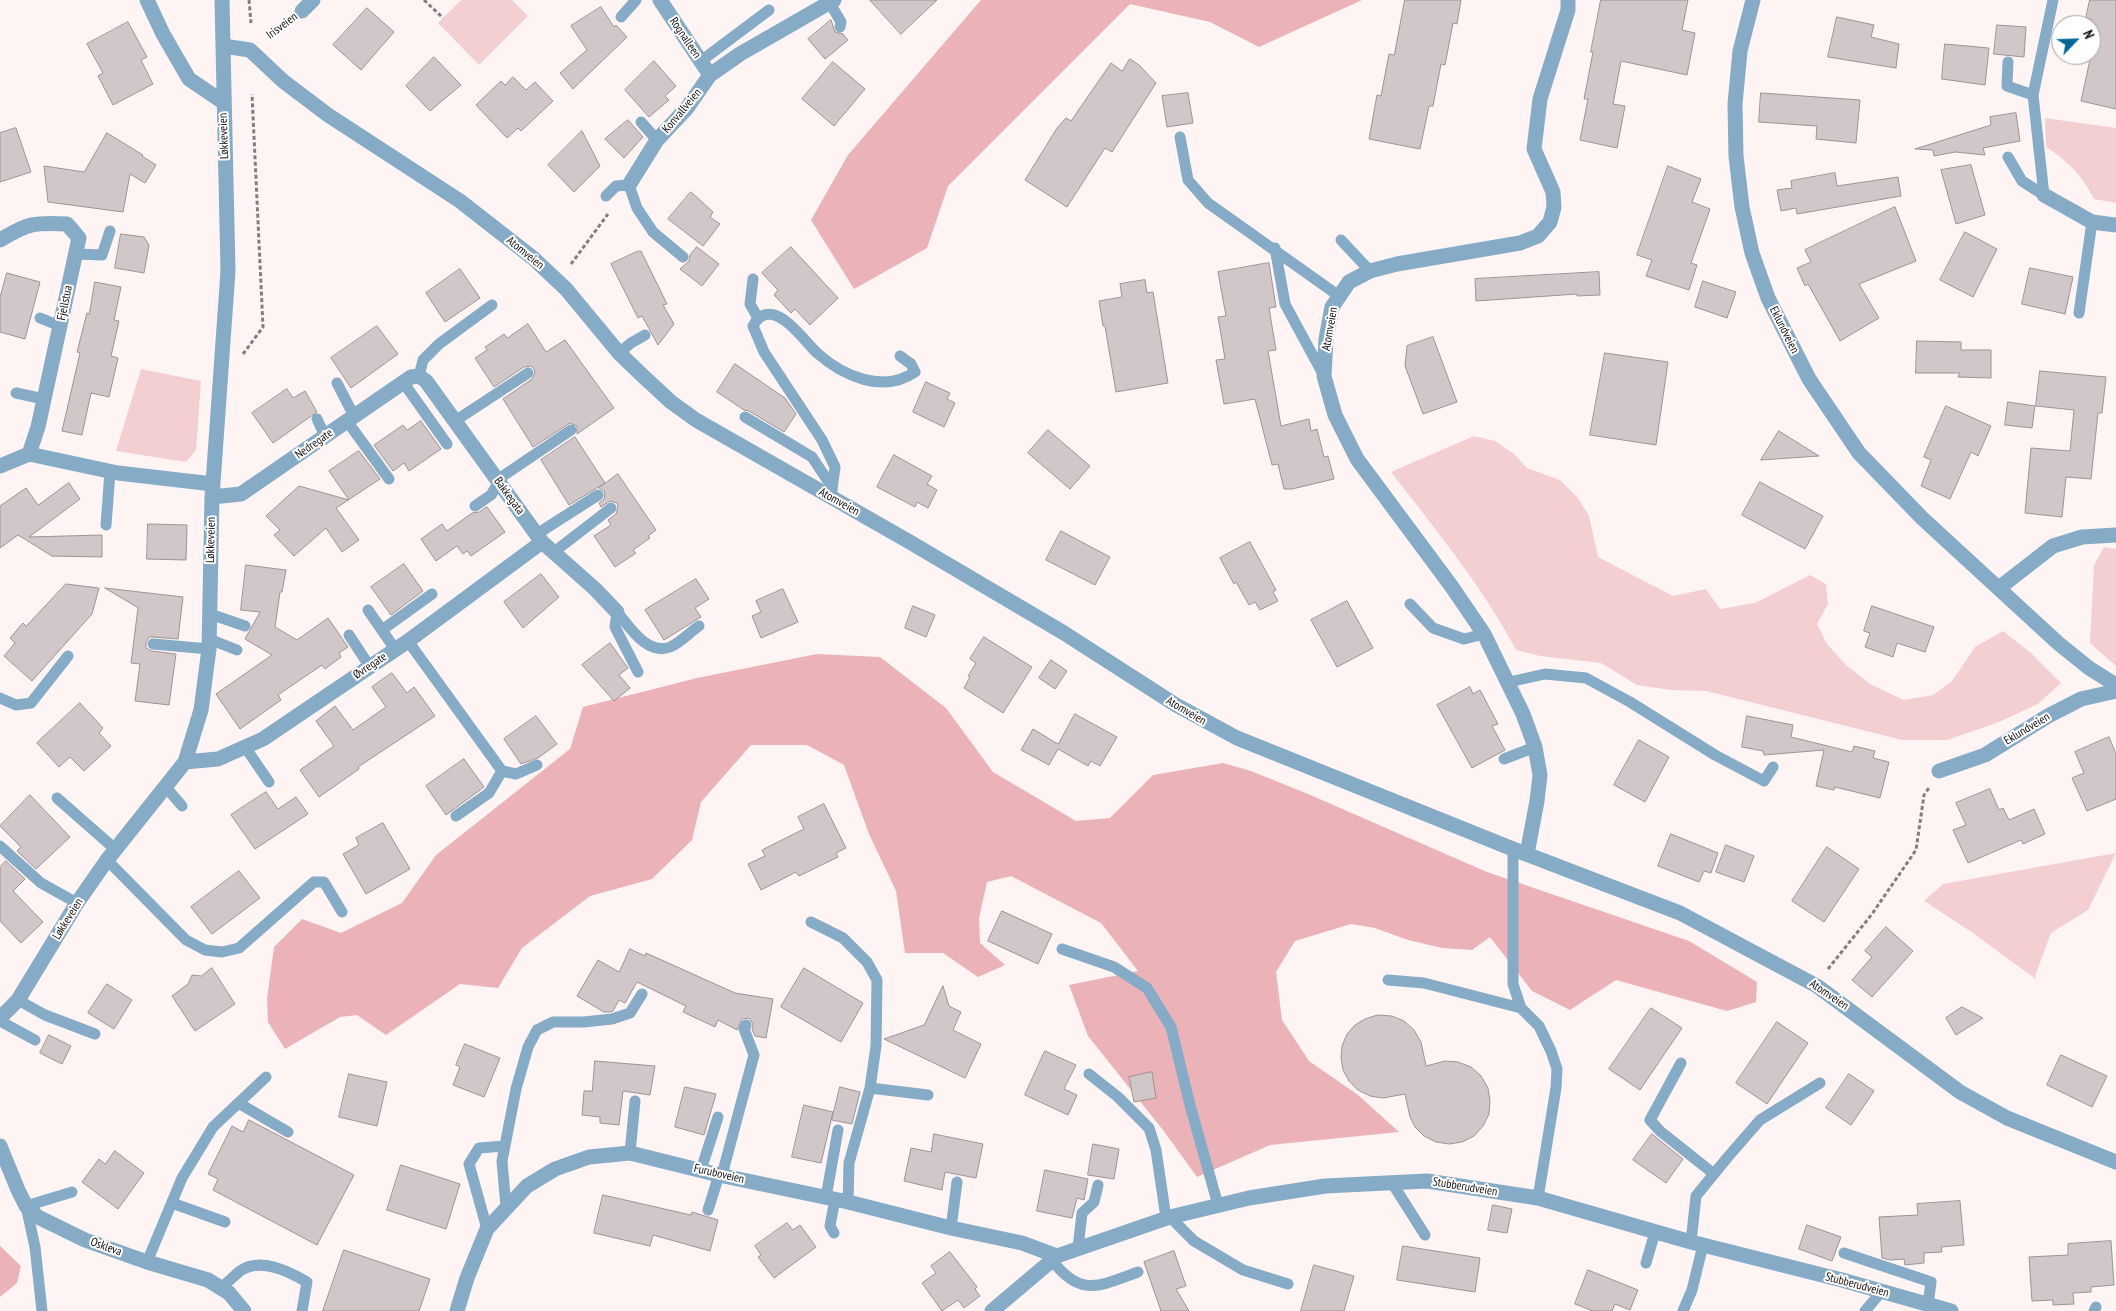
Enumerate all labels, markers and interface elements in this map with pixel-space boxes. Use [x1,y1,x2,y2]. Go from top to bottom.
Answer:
street label: Irisveien [264,10,300,42]
street label: Rognalleen [666,15,704,61]
north arrow [2051,15,2101,65]
text: N [2079,27,2099,41]
street label: Konvallveien [659,86,705,136]
street label: Løkkeveien [216,113,232,159]
street label: Atomveien [503,234,547,272]
street label: Fjellstua [54,284,76,322]
street label: Eklundveien [1766,304,1802,356]
street label: Atomveien [1319,306,1341,352]
street label: Nedregate [292,426,336,462]
street label: Bakkegata [491,475,527,517]
street label: Atomveien [816,485,862,519]
street label: Løkkeveien [203,517,219,563]
street label: Øvregate [350,650,390,682]
street label: Atomveien [1163,694,1209,728]
street label: Eklundveien [2002,710,2052,748]
street label: Løkkeveien [50,896,86,942]
street label: Atomveien [1807,977,1851,1013]
street label: Furuboveien [692,1161,746,1187]
street label: Stubberudveien [1432,1175,1498,1199]
street label: Oskleva [88,1235,124,1259]
street label: Stubberudveien [1824,1270,1890,1300]

